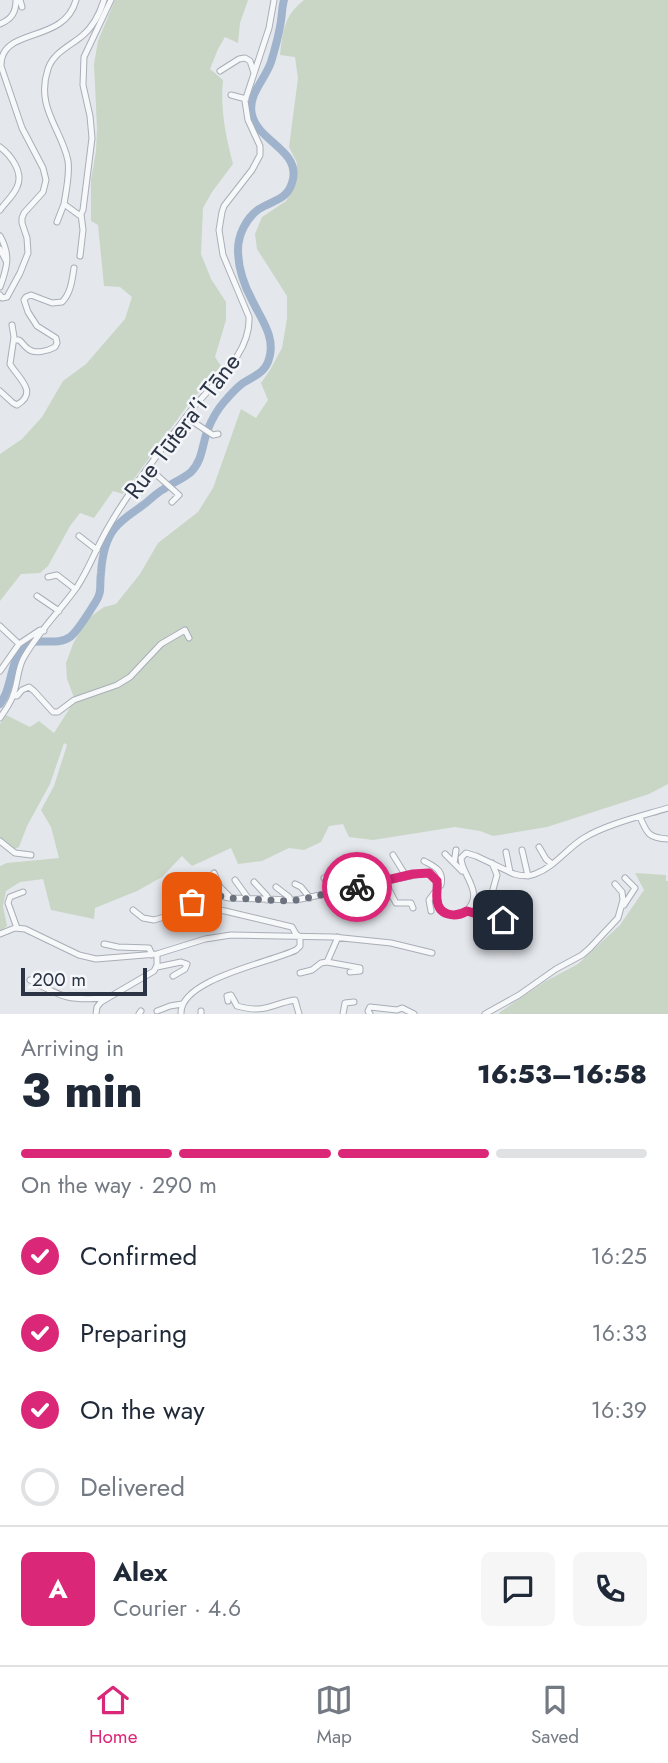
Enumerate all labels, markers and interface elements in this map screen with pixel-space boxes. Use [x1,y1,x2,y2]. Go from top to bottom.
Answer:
street label: Rue Tūtera'i Tāne [115,346,249,506]
courier [322,852,392,922]
icon: bike [338,868,376,906]
pin [162,872,222,932]
icon: bag [173,883,211,921]
pin [473,890,533,950]
icon: home [484,901,522,939]
scale bar [21,965,147,997]
text: 200 m [32,966,86,993]
text: Arriving in [21,1031,124,1065]
text: 16:53–16:58 [477,1055,647,1093]
text: 3 min [21,1058,143,1124]
text: On the way · 290 m [21,1168,217,1202]
icon: check [21,1237,59,1275]
text: Confirmed [80,1237,197,1275]
text: 16:25 [590,1239,647,1273]
icon: check [21,1314,59,1352]
text: Preparing [80,1314,187,1352]
text: 16:33 [591,1316,647,1350]
icon: check [21,1391,59,1429]
text: On the way [80,1391,205,1429]
text: 16:39 [591,1393,647,1427]
text: Delivered [80,1468,185,1506]
button: chat [481,1552,555,1626]
button: phone [573,1552,647,1626]
text: Alex [113,1553,167,1591]
text: A [48,1570,68,1608]
text: Courier · 4.6 [113,1591,241,1625]
tab: Home [89,1681,137,1750]
tab: Map [315,1681,353,1750]
tab: Saved [531,1681,579,1750]

